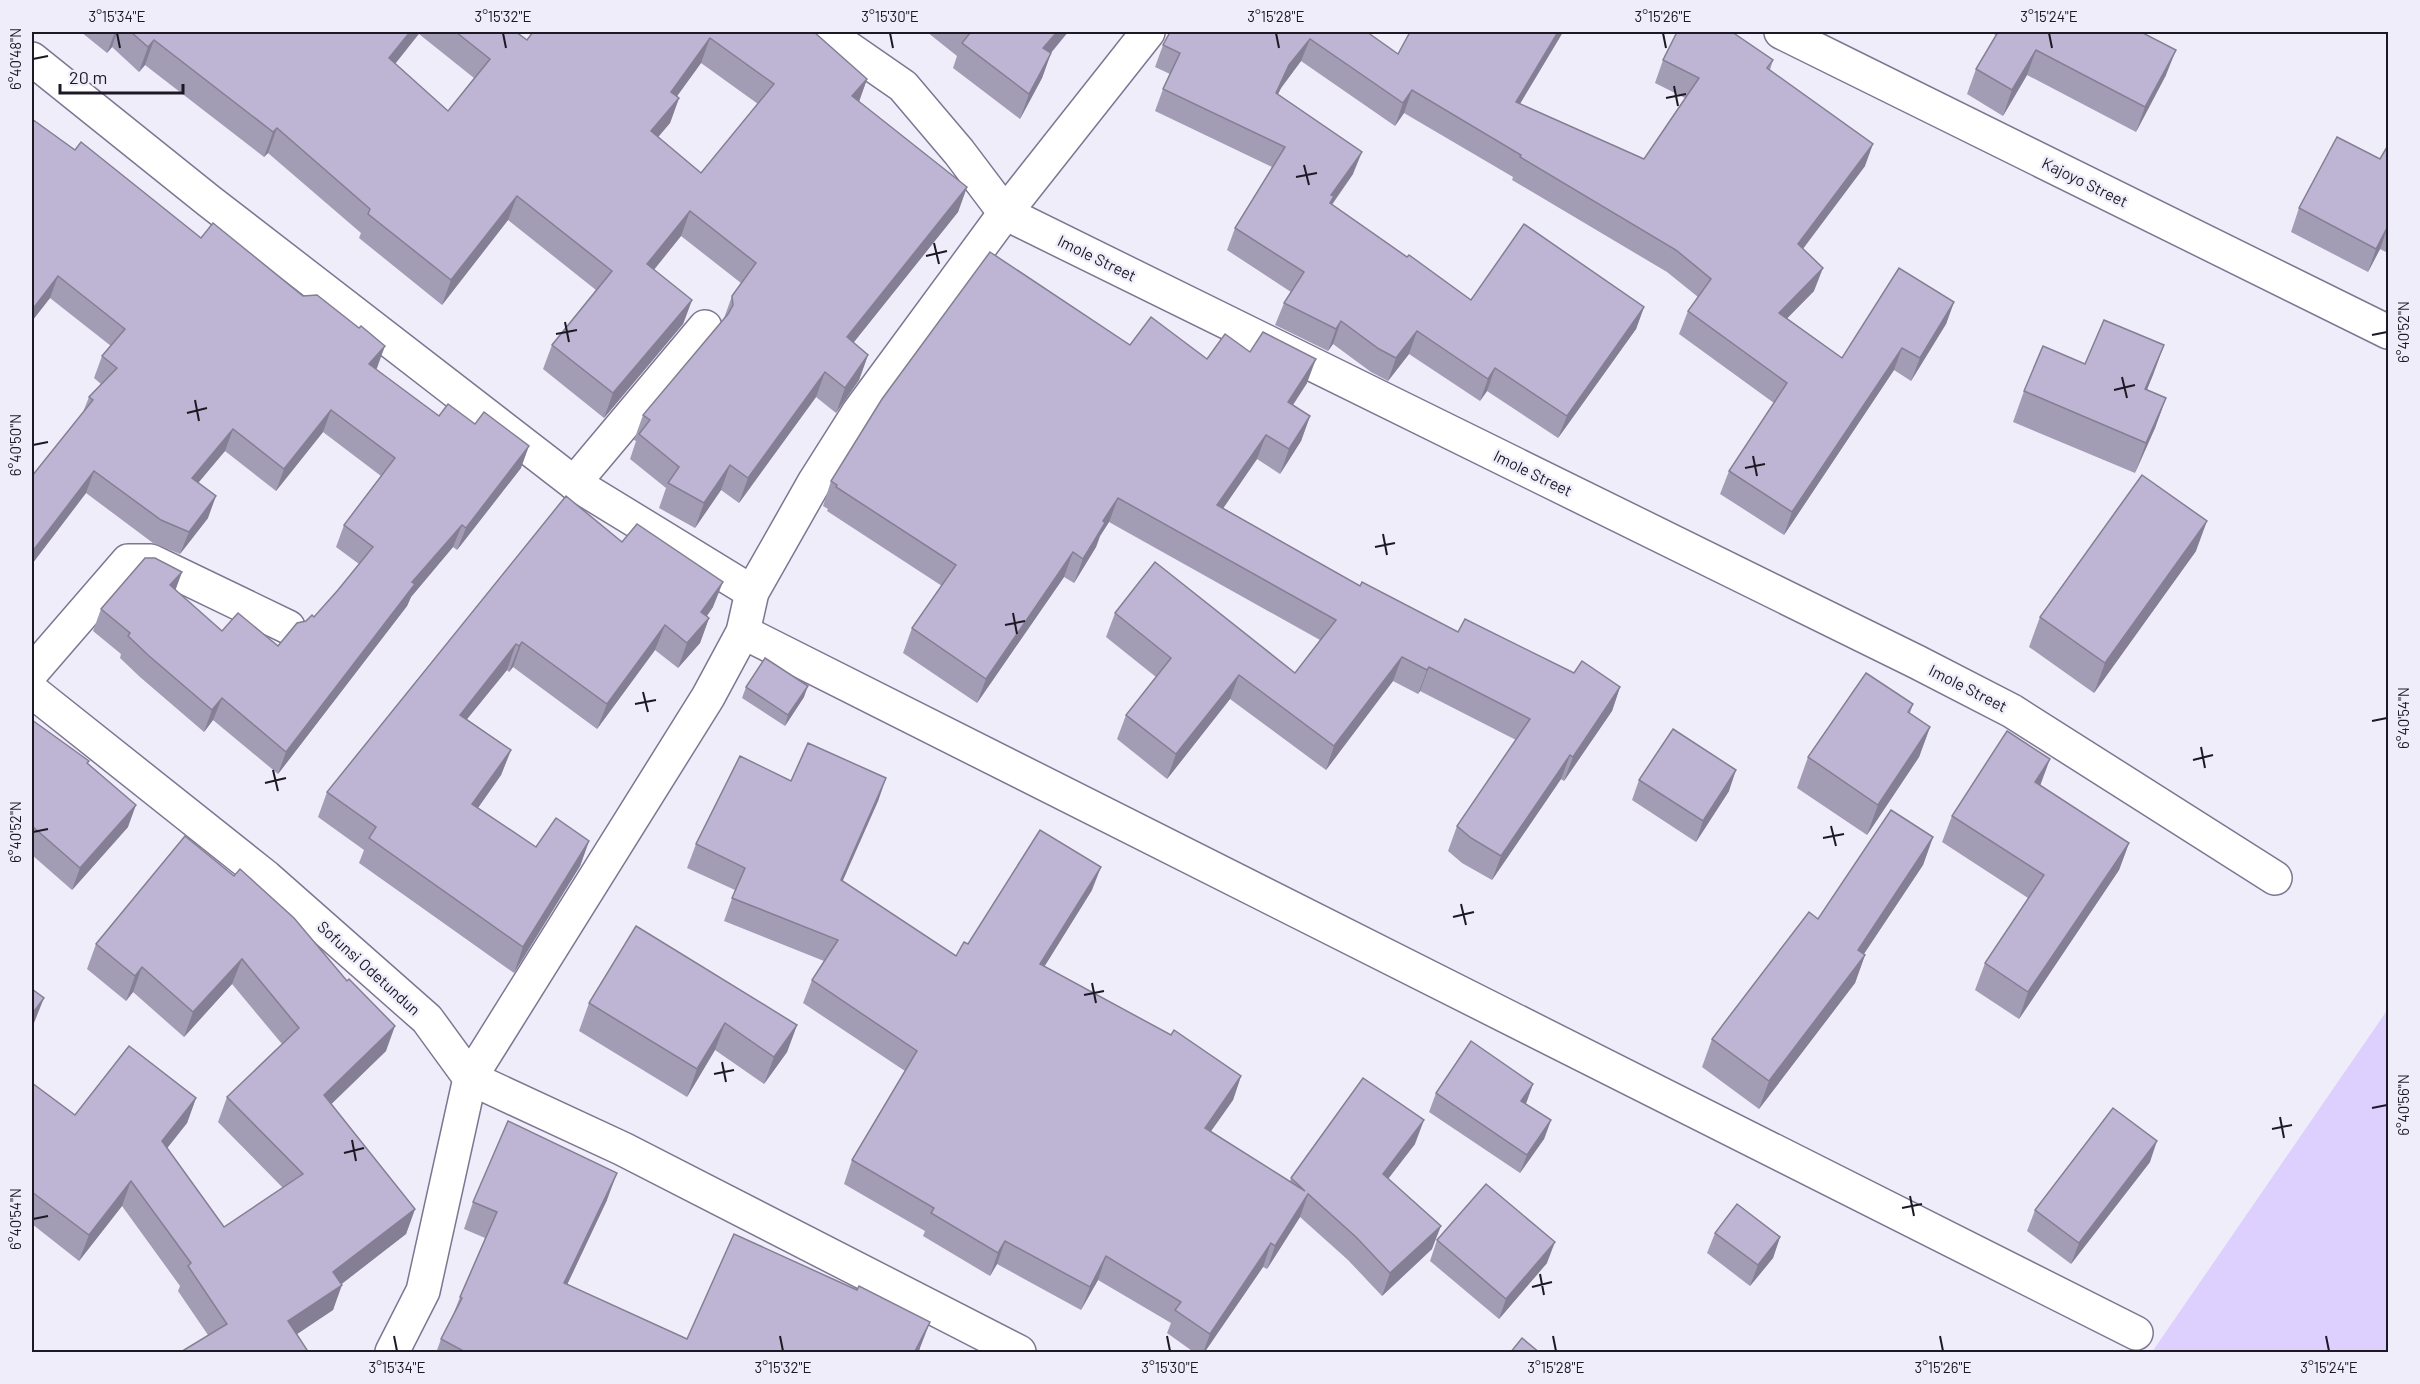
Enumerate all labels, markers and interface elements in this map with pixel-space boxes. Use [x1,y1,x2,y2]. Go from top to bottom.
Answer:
text: 3°15'34"E [88,7,146,25]
text: 3°15'32"E [474,7,532,25]
text: 3°15'30"E [861,7,919,25]
text: 3°15'28"E [1247,7,1305,25]
text: 3°15'26"E [1634,7,1692,25]
text: 3°15'24"E [2020,7,2078,25]
text: 6°40'48"N [6,28,24,90]
scale bar [60,57,183,95]
text: 20 m [69,66,107,88]
street label: Kajoyo Street [2039,153,2131,210]
street label: Imole Street [1055,230,1140,285]
text: 6°40'52"N [2394,301,2412,363]
text: 6°40'50"N [6,414,24,476]
street label: Imole Street [1491,445,1576,500]
street label: Imole Street [1926,660,2010,715]
text: 6°40'54"N [2394,687,2412,749]
text: 6°40'52"N [6,801,24,863]
street label: Sofunsi Odetundun [314,916,425,1019]
text: 6°40'56"N [2394,1074,2412,1136]
text: 6°40'54"N [6,1188,24,1250]
text: 3°15'34"E [368,1358,426,1376]
text: 3°15'32"E [754,1358,812,1376]
text: 3°15'30"E [1141,1358,1199,1376]
text: 3°15'28"E [1527,1358,1585,1376]
text: 3°15'26"E [1914,1358,1972,1376]
text: 3°15'24"E [2300,1358,2358,1376]

